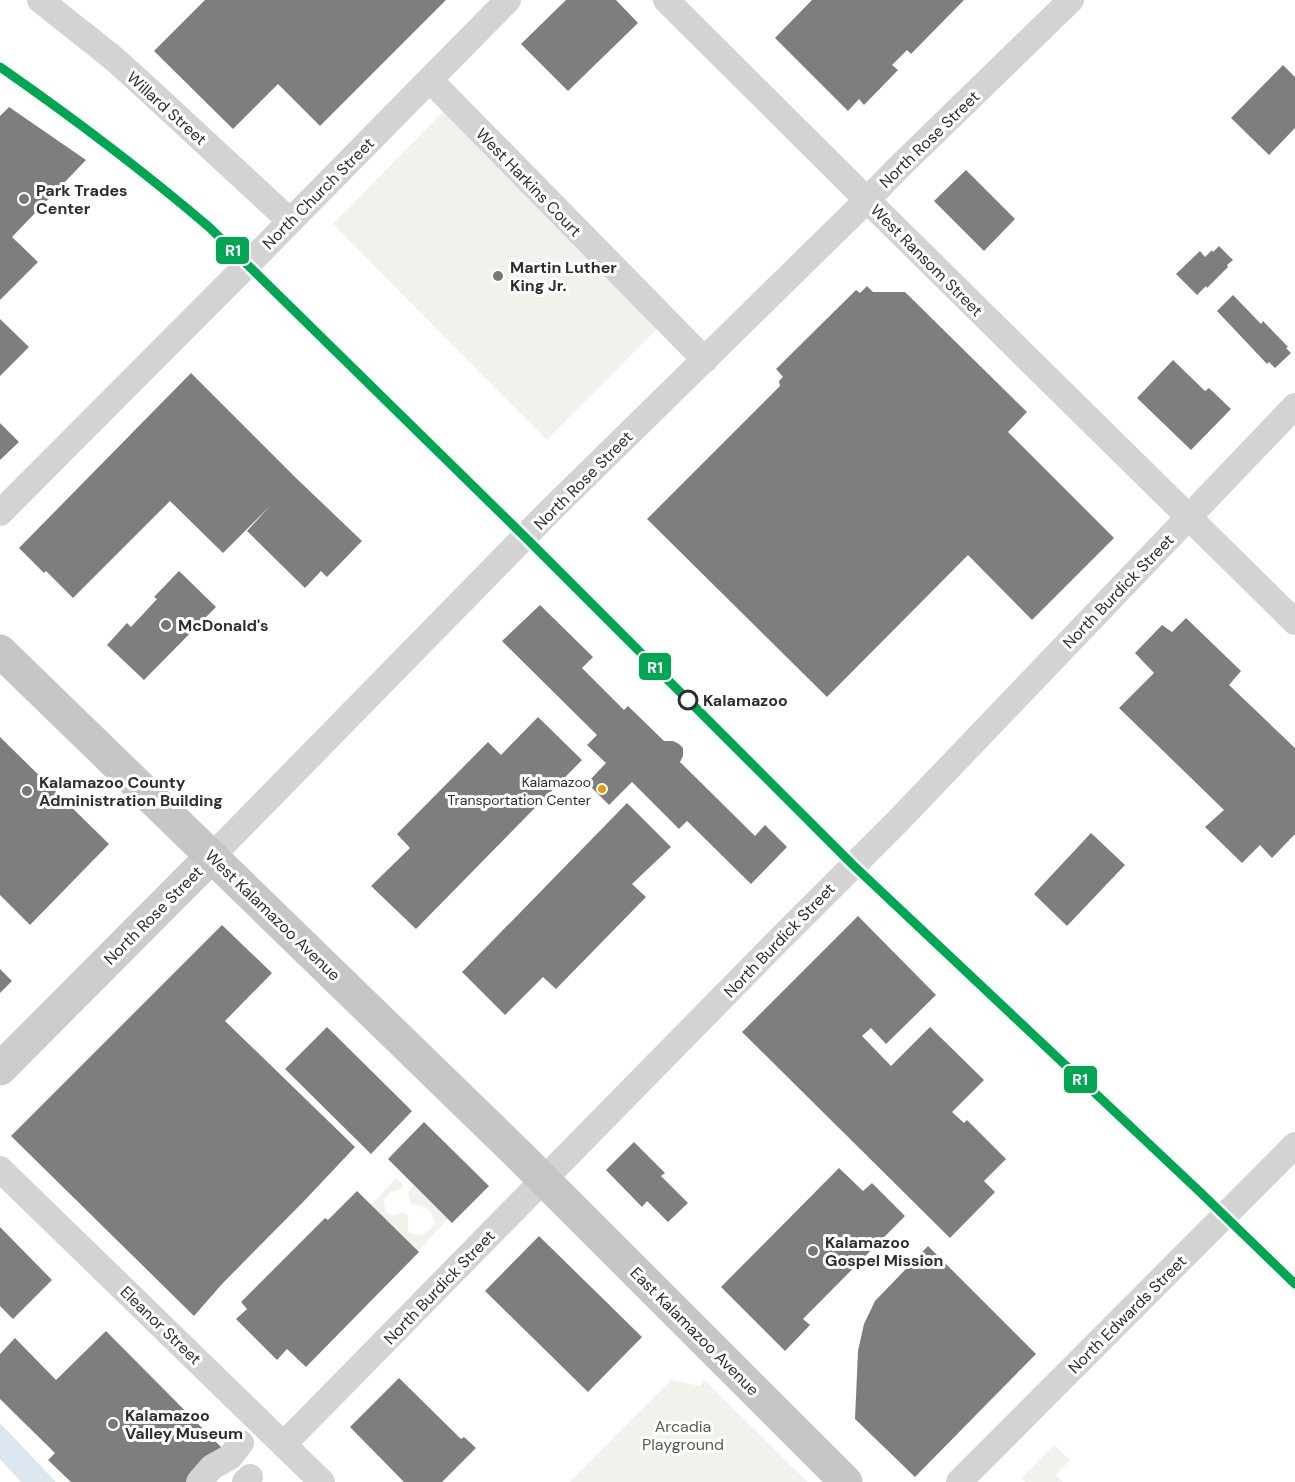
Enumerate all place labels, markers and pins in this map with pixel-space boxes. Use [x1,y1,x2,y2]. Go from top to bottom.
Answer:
place label: Park Trades Center [36,180,128,219]
marker: Park Trades Center [17,192,31,206]
place label: Martin Luther King Jr. [510,257,617,296]
marker: Martin Luther King Jr. [491,269,505,283]
place label: McDonald's [178,615,269,636]
marker: McDonald's [159,618,173,632]
marker: Kalamazoo [678,690,698,710]
place label: Kalamazoo [703,690,788,711]
place label: Kalamazoo County Administration Building [39,772,223,811]
place label: Kalamazoo Transportation Center [448,773,591,809]
marker: Kalamazoo Transportation Center [596,783,608,795]
marker: Kalamazoo County Administration Building [20,784,34,798]
place label: Kalamazoo Gospel Mission [825,1232,943,1271]
marker: Kalamazoo Gospel Mission [806,1244,820,1258]
place label: Kalamazoo Valley Museum [125,1405,243,1444]
marker: Kalamazoo Valley Museum [106,1417,120,1431]

